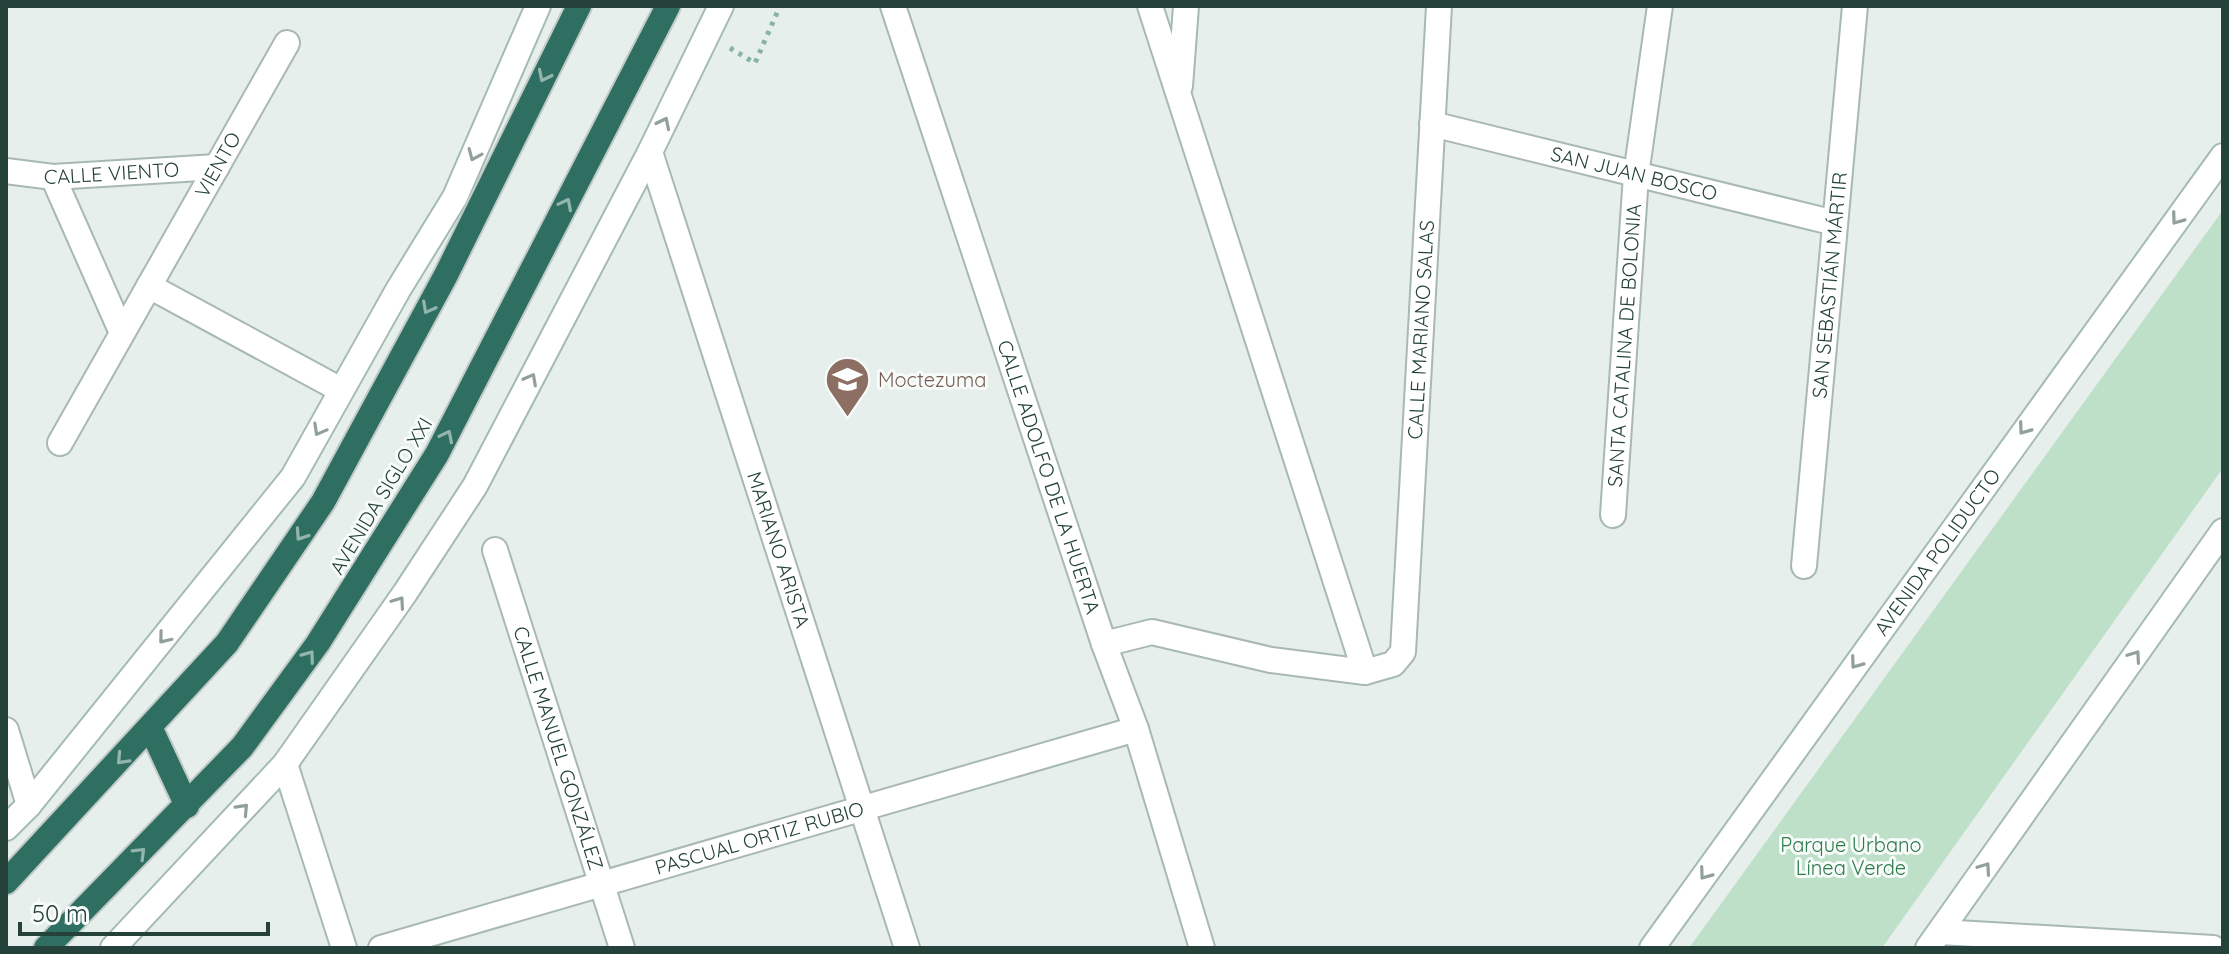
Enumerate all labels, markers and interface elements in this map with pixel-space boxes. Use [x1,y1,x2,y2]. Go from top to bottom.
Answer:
one-way arrow [539,67,554,82]
one-way arrow [654,117,670,131]
street label: VIENTO [189,127,246,202]
street label: SAN JUAN BOSCO [1548,141,1720,206]
one-way arrow [467,146,483,161]
street label: CALLE VIENTO [42,156,180,189]
street label: SAN SEBASTIÁN MÁRTIR [1806,171,1852,399]
one-way arrow [556,198,571,213]
street label: SANTA CATALINA DE BOLONIA [1602,203,1646,488]
one-way arrow [2172,210,2187,224]
street label: CALLE MARIANO SALAS [1402,219,1439,440]
one-way arrow [423,300,438,315]
street label: CALLE ADOLFO DE LA HUERTA [992,337,1106,617]
school or university icon: Moctezuma [823,356,871,419]
place label: Moctezuma [878,367,986,392]
one-way arrow [522,372,537,387]
street label: AVENIDA SIGLO XXI [324,413,437,579]
one-way arrow [2020,420,2034,435]
one-way arrow [313,421,329,435]
one-way arrow [437,429,453,444]
street label: AVENIDA POLIDUCTO [1868,464,2006,640]
street label: MARIANO ARISTA [742,468,816,631]
one-way arrow [296,526,311,540]
one-way arrow [389,596,404,610]
street label: CALLE MANUEL GONZÁLEZ [508,623,609,873]
one-way arrow [159,628,173,643]
one-way arrow [299,650,314,664]
one-way arrow [2125,650,2140,664]
one-way arrow [1851,654,1866,668]
one-way arrow [117,750,131,765]
street label: PASCUAL ORTIZ RUBIO [652,796,867,880]
one-way arrow [233,804,248,818]
park label: Parque Urbano Línea Verde [1780,832,1922,880]
one-way arrow [131,848,145,862]
one-way arrow [1975,862,1990,876]
one-way arrow [1700,866,1715,880]
scale bar [20,886,268,936]
text: 50 m [32,898,88,928]

